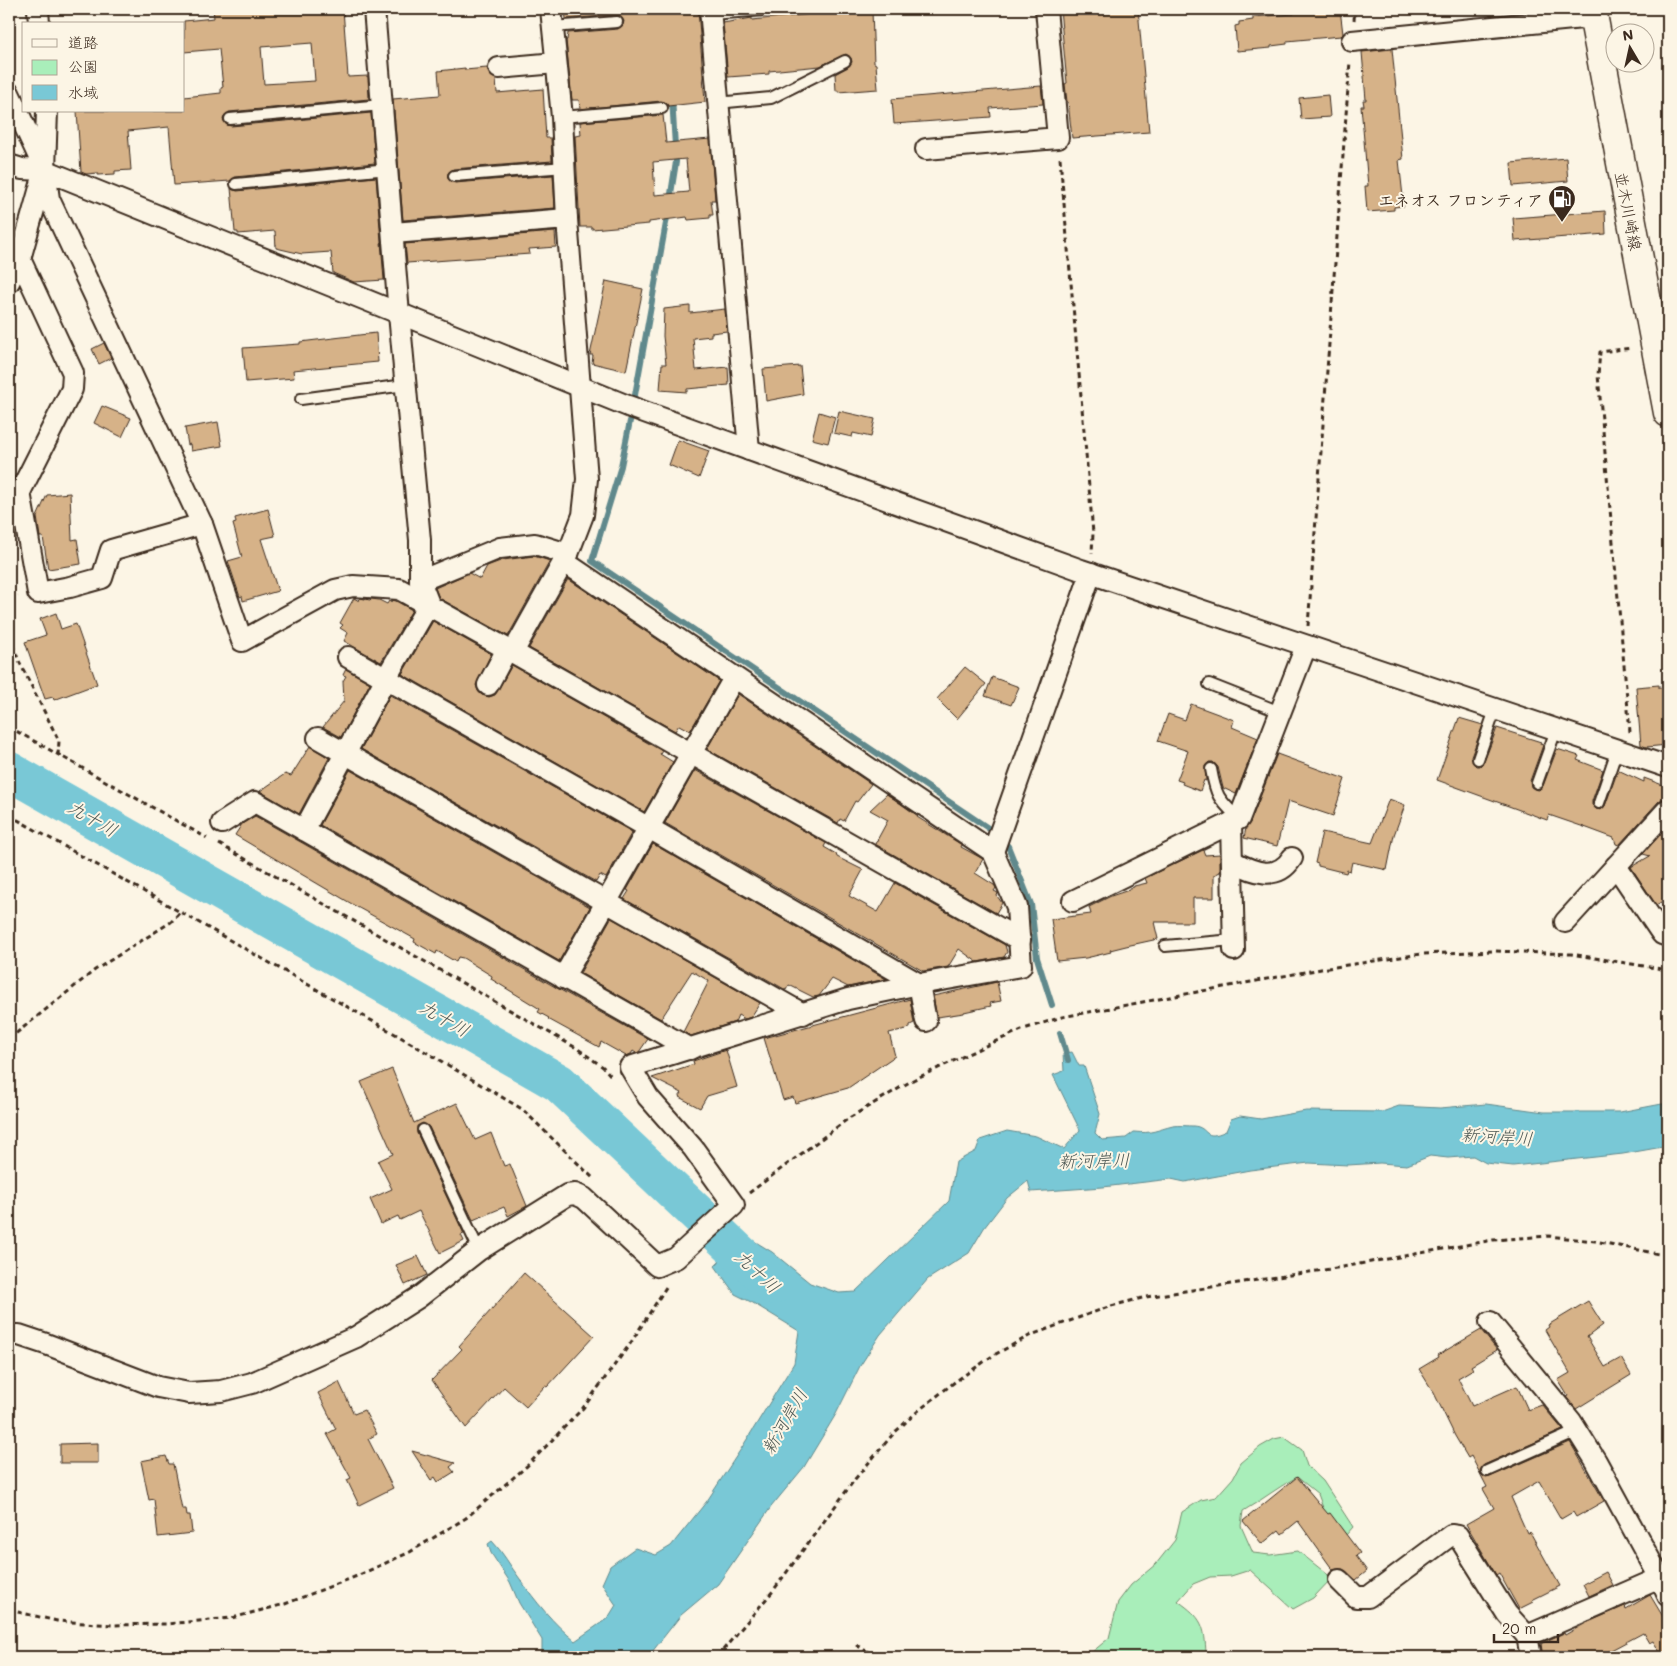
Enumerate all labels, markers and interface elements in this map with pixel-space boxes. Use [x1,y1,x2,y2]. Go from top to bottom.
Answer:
legend [22,22,185,112]
north arrow [1604,22,1654,72]
text: N [1621,24,1635,45]
text: 道路 [68,32,98,52]
text: 公園 [68,56,98,76]
text: 水域 [68,82,98,102]
street label: 並木川崎線 [1611,170,1647,252]
fuel station icon: エネオス フロンティア [1547,184,1577,223]
place label: エネオス フロンティア [1378,189,1543,210]
water label: 九十川 [64,794,122,842]
water label: 九十川 [416,994,474,1042]
water label: 新河岸川 [1460,1122,1534,1150]
water label: 新河岸川 [1058,1147,1130,1173]
water label: 九十川 [730,1244,786,1298]
water label: 新河岸川 [756,1384,812,1458]
scale bar [1494,1611,1558,1643]
text: 20 m [1502,1618,1536,1638]

